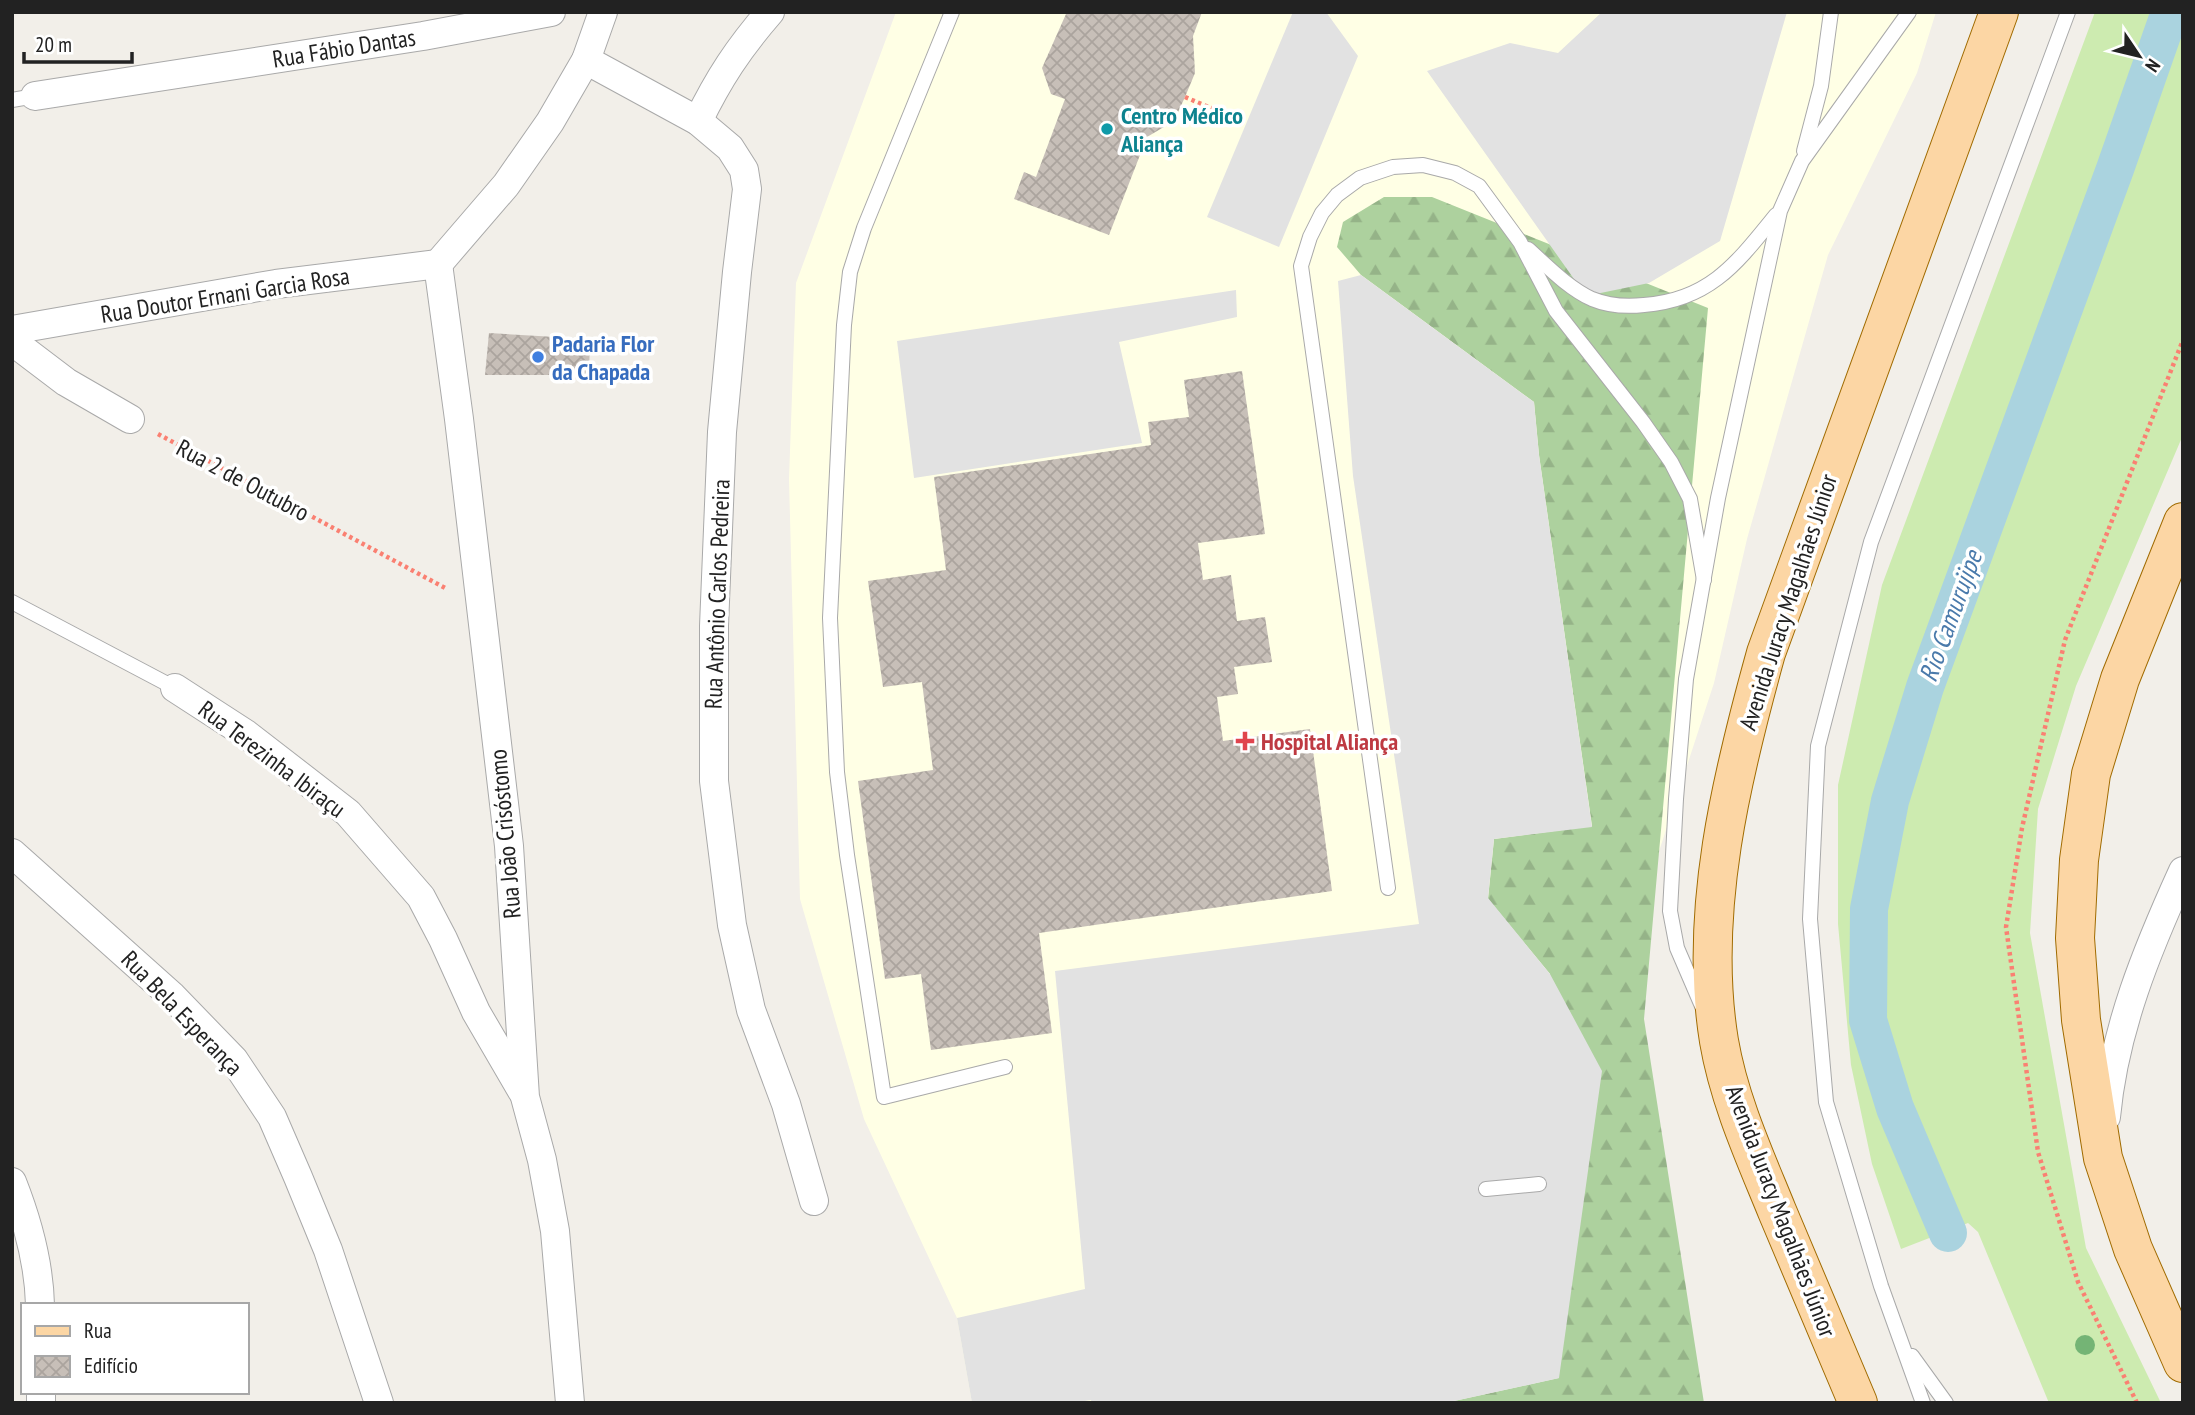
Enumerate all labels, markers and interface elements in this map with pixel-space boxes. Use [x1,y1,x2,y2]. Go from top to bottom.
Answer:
scale bar [24,21,133,65]
street label: Rua Fábio Dantas [270,21,418,75]
north arrow [2104,21,2174,91]
text: 20 m [35,31,72,58]
text: N [2140,55,2166,77]
place label: Centro Médico Aliança [1120,100,1243,159]
marker: Centro Médico Aliança [1099,121,1115,137]
street label: Rua Doutor Ernani Garcia Rosa [98,260,352,330]
place label: Padaria Flor da Chapada [552,328,655,387]
marker: Padaria Flor da Chapada [530,349,546,365]
street label: Rua 2 de Outubro [171,432,315,528]
street label: Avenida Juracy Magalhães Júnior [1732,470,1844,734]
street label: Rua Antônio Carlos Pedreira [697,478,737,710]
water label: Rio Camurujipe [1911,544,1990,686]
street label: Rua Terezinha Ibiraçu [192,694,352,824]
place label: Hospital Aliança [1261,726,1398,757]
marker: Hospital Aliança [1235,731,1255,751]
street label: Rua João Crisóstomo [482,748,528,920]
street label: Rua Bela Esperança [115,944,249,1082]
street label: Avenida Juracy Magalhães Júnior [1719,1081,1844,1342]
legend [21,1303,248,1394]
text: Rua [84,1317,112,1344]
text: Edifício [84,1352,138,1379]

